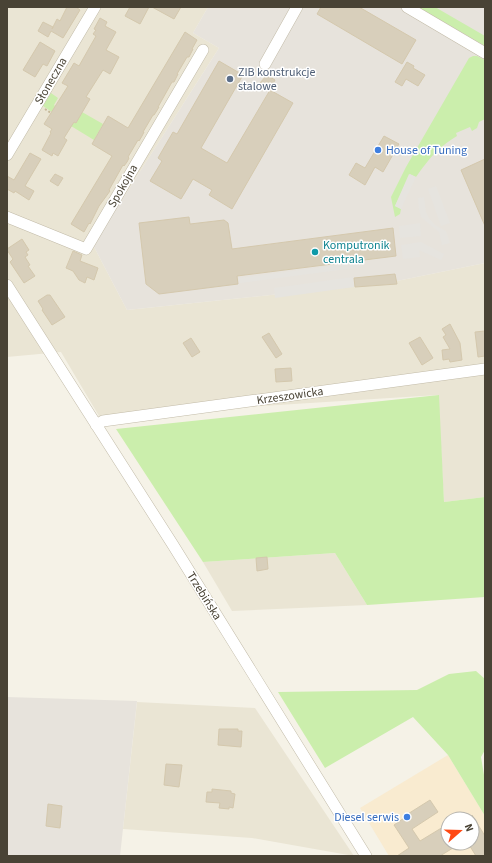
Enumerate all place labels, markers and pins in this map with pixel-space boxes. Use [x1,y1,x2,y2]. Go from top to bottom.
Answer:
place label: ZIB konstrukcje stalowe [238,64,316,95]
marker: ZIB konstrukcje stalowe [225,74,235,84]
place label: House of Tuning [386,142,467,159]
marker: House of Tuning [373,145,383,155]
place label: Komputronik centrala [323,237,390,268]
marker: Komputronik centrala [310,247,320,257]
place label: Diesel serwis [334,809,399,826]
marker: Diesel serwis [402,812,412,822]

